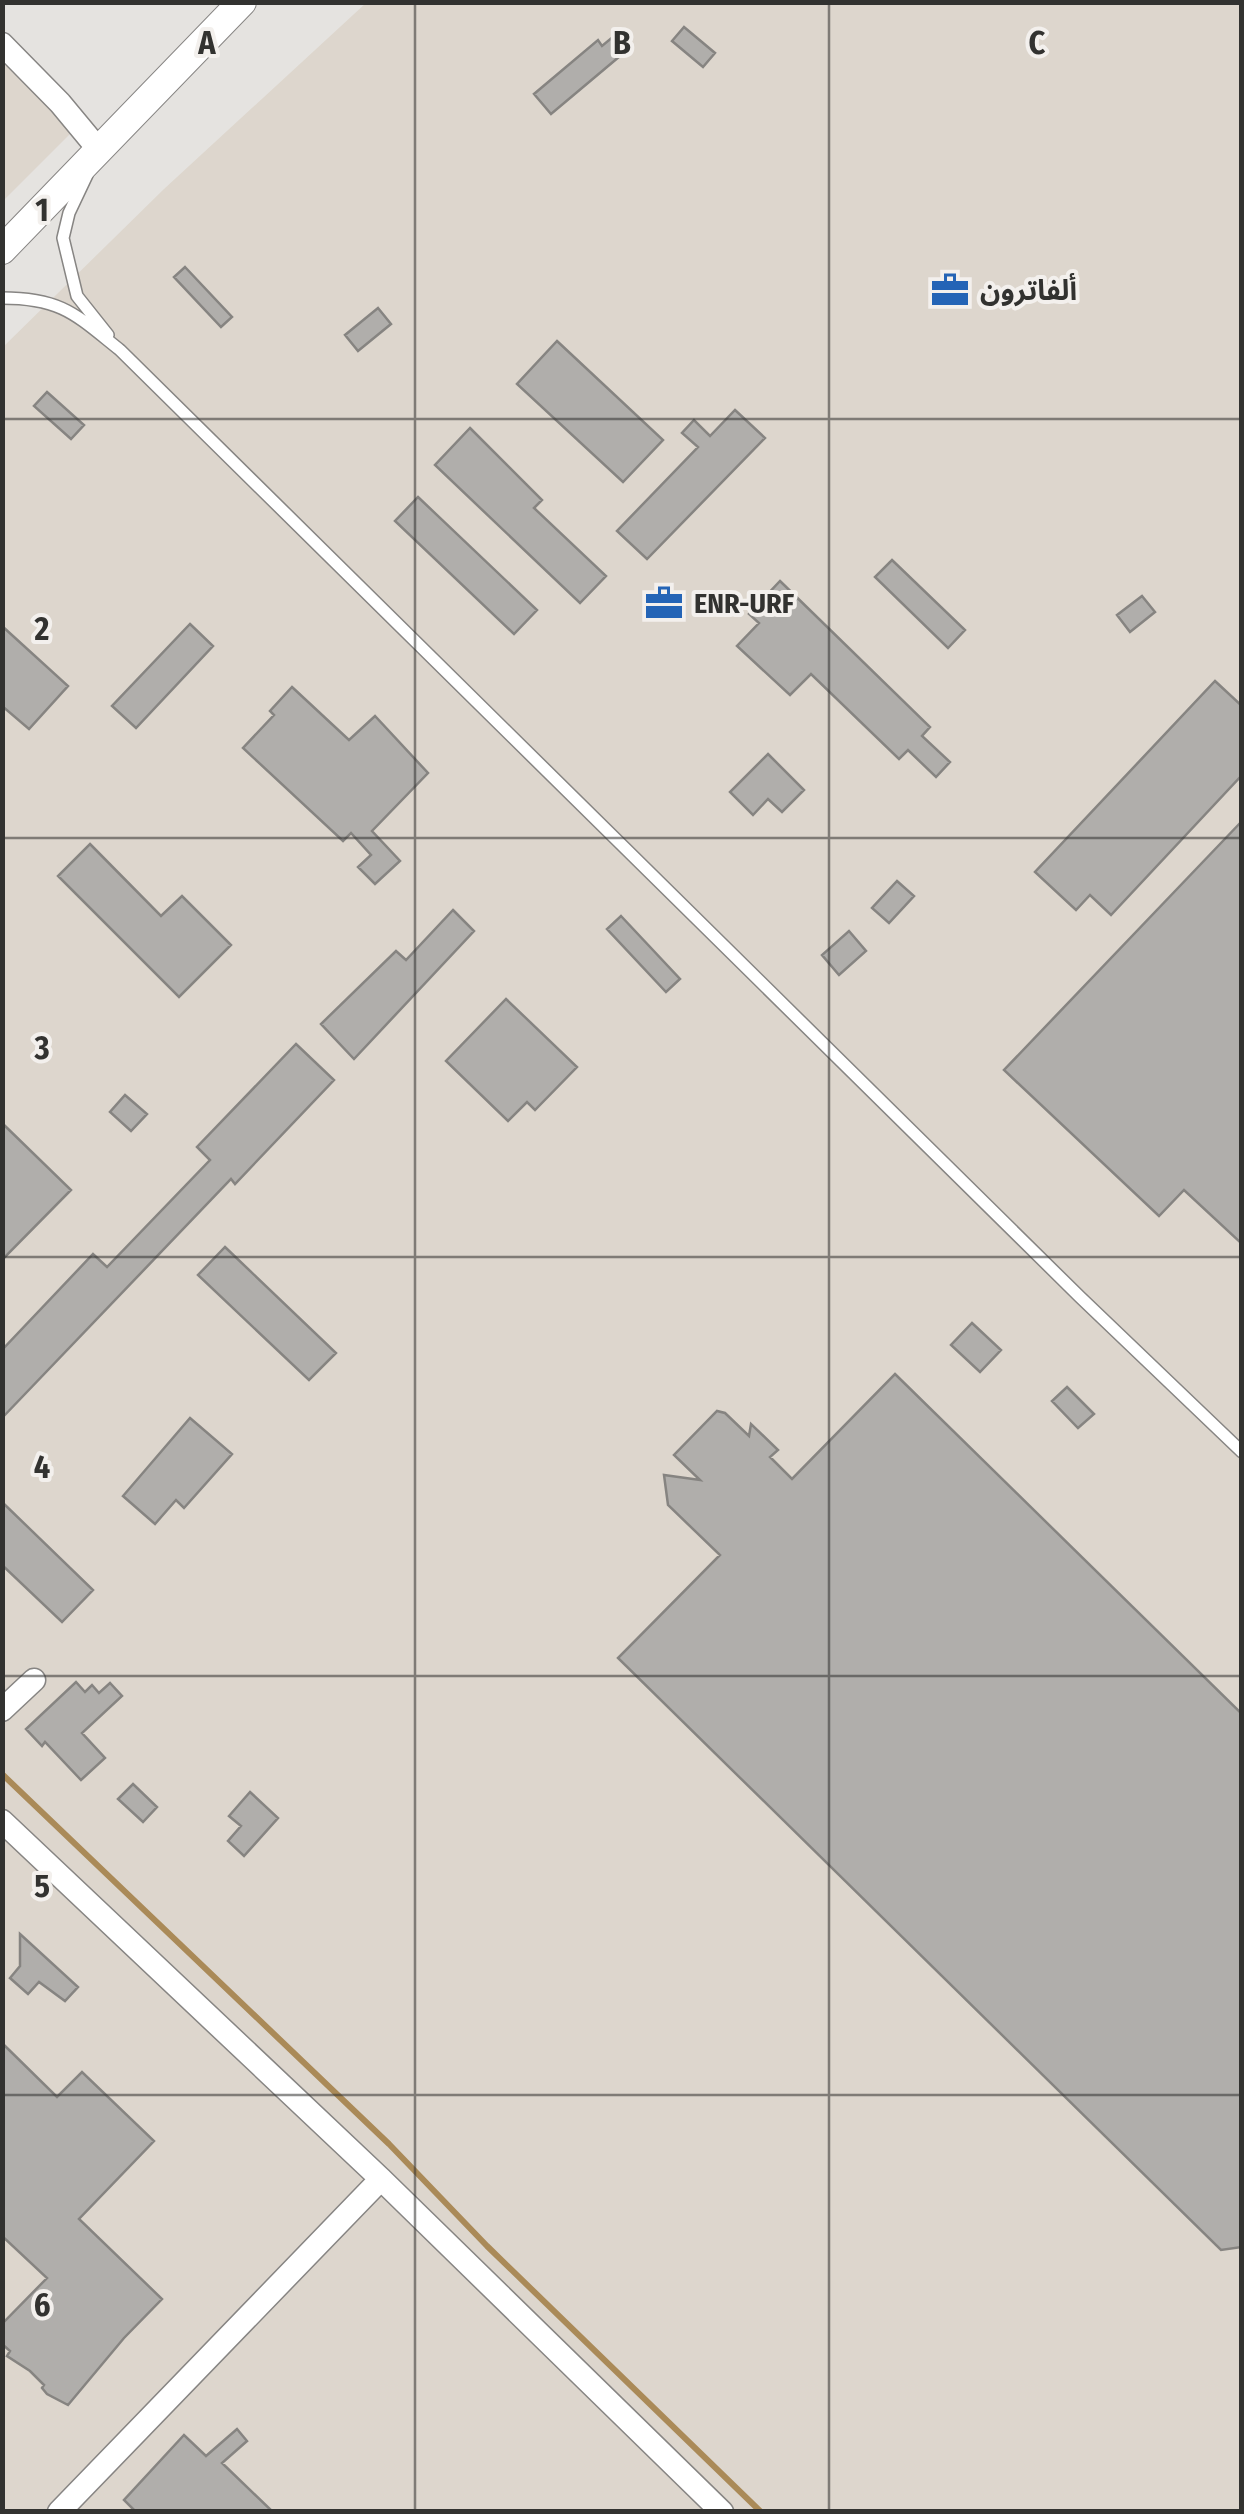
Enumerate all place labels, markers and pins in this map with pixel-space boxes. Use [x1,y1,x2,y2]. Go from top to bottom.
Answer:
office icon: ألفاترون [929,269,971,311]
place label: ألفاترون [980,272,1077,307]
office icon: ENR-URF [643,582,685,624]
place label: ENR-URF [694,587,795,620]

